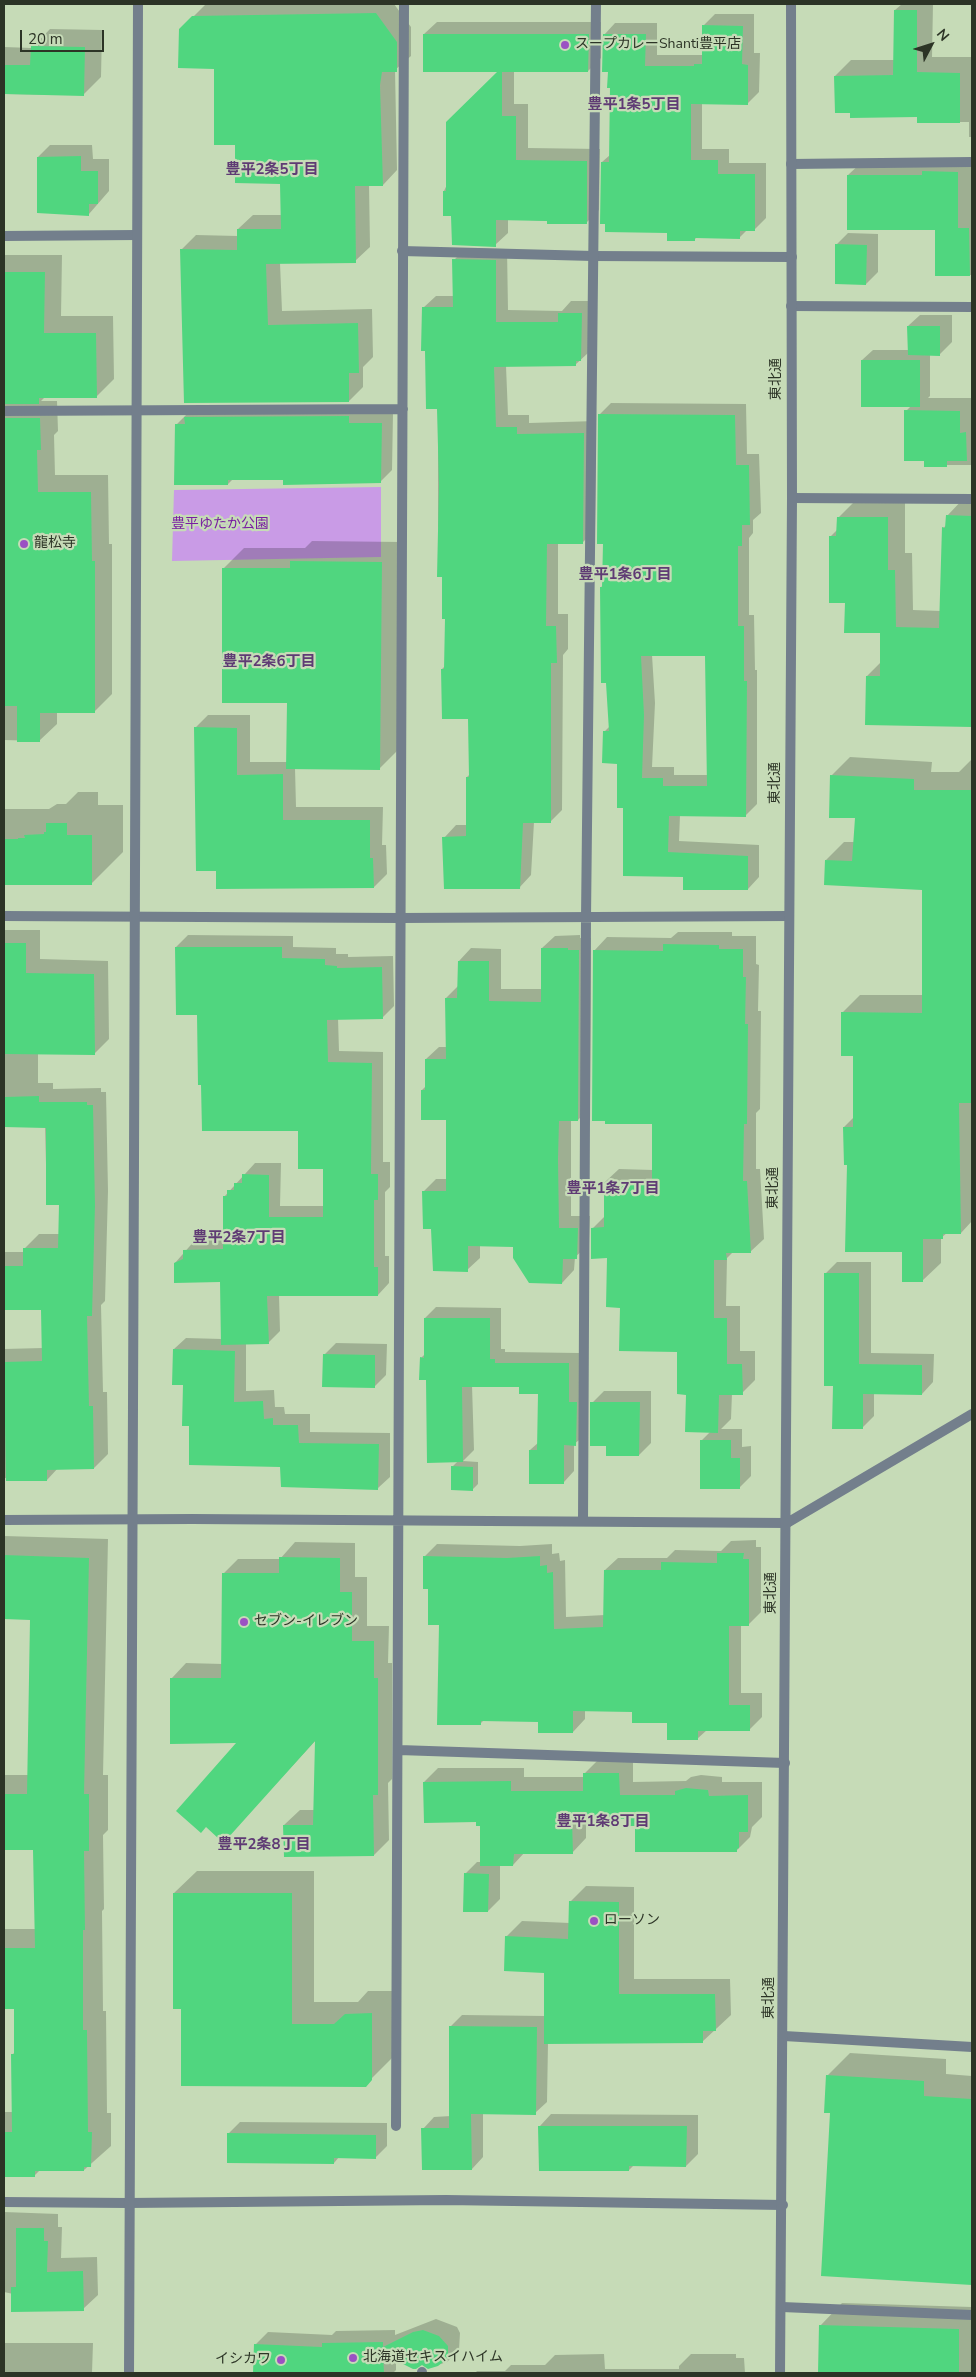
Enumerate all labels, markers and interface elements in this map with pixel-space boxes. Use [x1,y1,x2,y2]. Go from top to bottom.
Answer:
scale bar [22,20,106,52]
north arrow [906,20,956,70]
text: N [932,25,954,45]
text: 20 m [28,29,63,49]
place label: スープカレーShanti豊平店 [575,37,741,53]
marker: スープカレーShanti豊平店 [559,39,571,51]
district label: 豊平1条5丁目 [588,96,680,114]
district label: 豊平2条5丁目 [226,161,318,179]
street label: 東北通 [769,358,785,400]
park label: 豊平ゆたか公園 [171,517,269,533]
place label: 龍松寺 [34,536,76,552]
marker: 龍松寺 [18,538,30,550]
district label: 豊平1条6丁目 [579,566,671,584]
district label: 豊平2条6丁目 [223,653,315,671]
street label: 東北通 [768,762,784,804]
street label: 東北通 [766,1167,782,1209]
district label: 豊平1条7丁目 [567,1180,659,1198]
district label: 豊平2条7丁目 [193,1229,285,1247]
street label: 東北通 [764,1572,780,1614]
place label: セブン-イレブン [254,1614,358,1630]
marker: セブン-イレブン [238,1616,250,1628]
district label: 豊平1条8丁目 [557,1813,649,1831]
district label: 豊平2条8丁目 [218,1836,310,1854]
place label: ローソン [604,1913,660,1929]
marker: ローソン [588,1915,600,1927]
street label: 東北通 [762,1977,778,2019]
place label: 北海道セキスイハイム [363,2350,503,2366]
place label: イシカワ [215,2352,271,2368]
marker: 北海道セキスイハイム [347,2352,359,2364]
marker: イシカワ [275,2354,287,2366]

